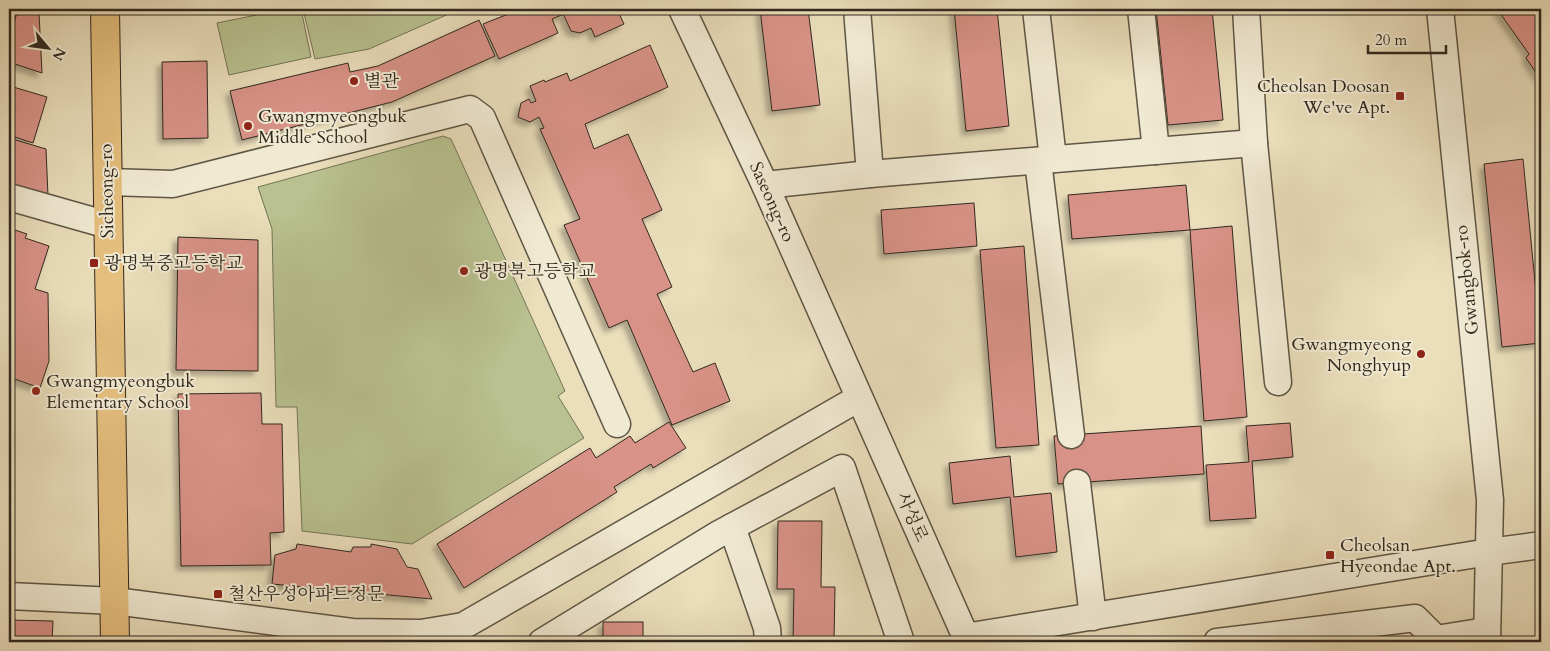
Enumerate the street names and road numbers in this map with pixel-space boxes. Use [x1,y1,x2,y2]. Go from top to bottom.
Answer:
street label: Sicheong-ro [94,143,120,239]
street label: Saseong-ro [743,158,801,246]
street label: Gwangbok-ro [1449,224,1485,336]
street label: 사성로 [890,488,934,546]

